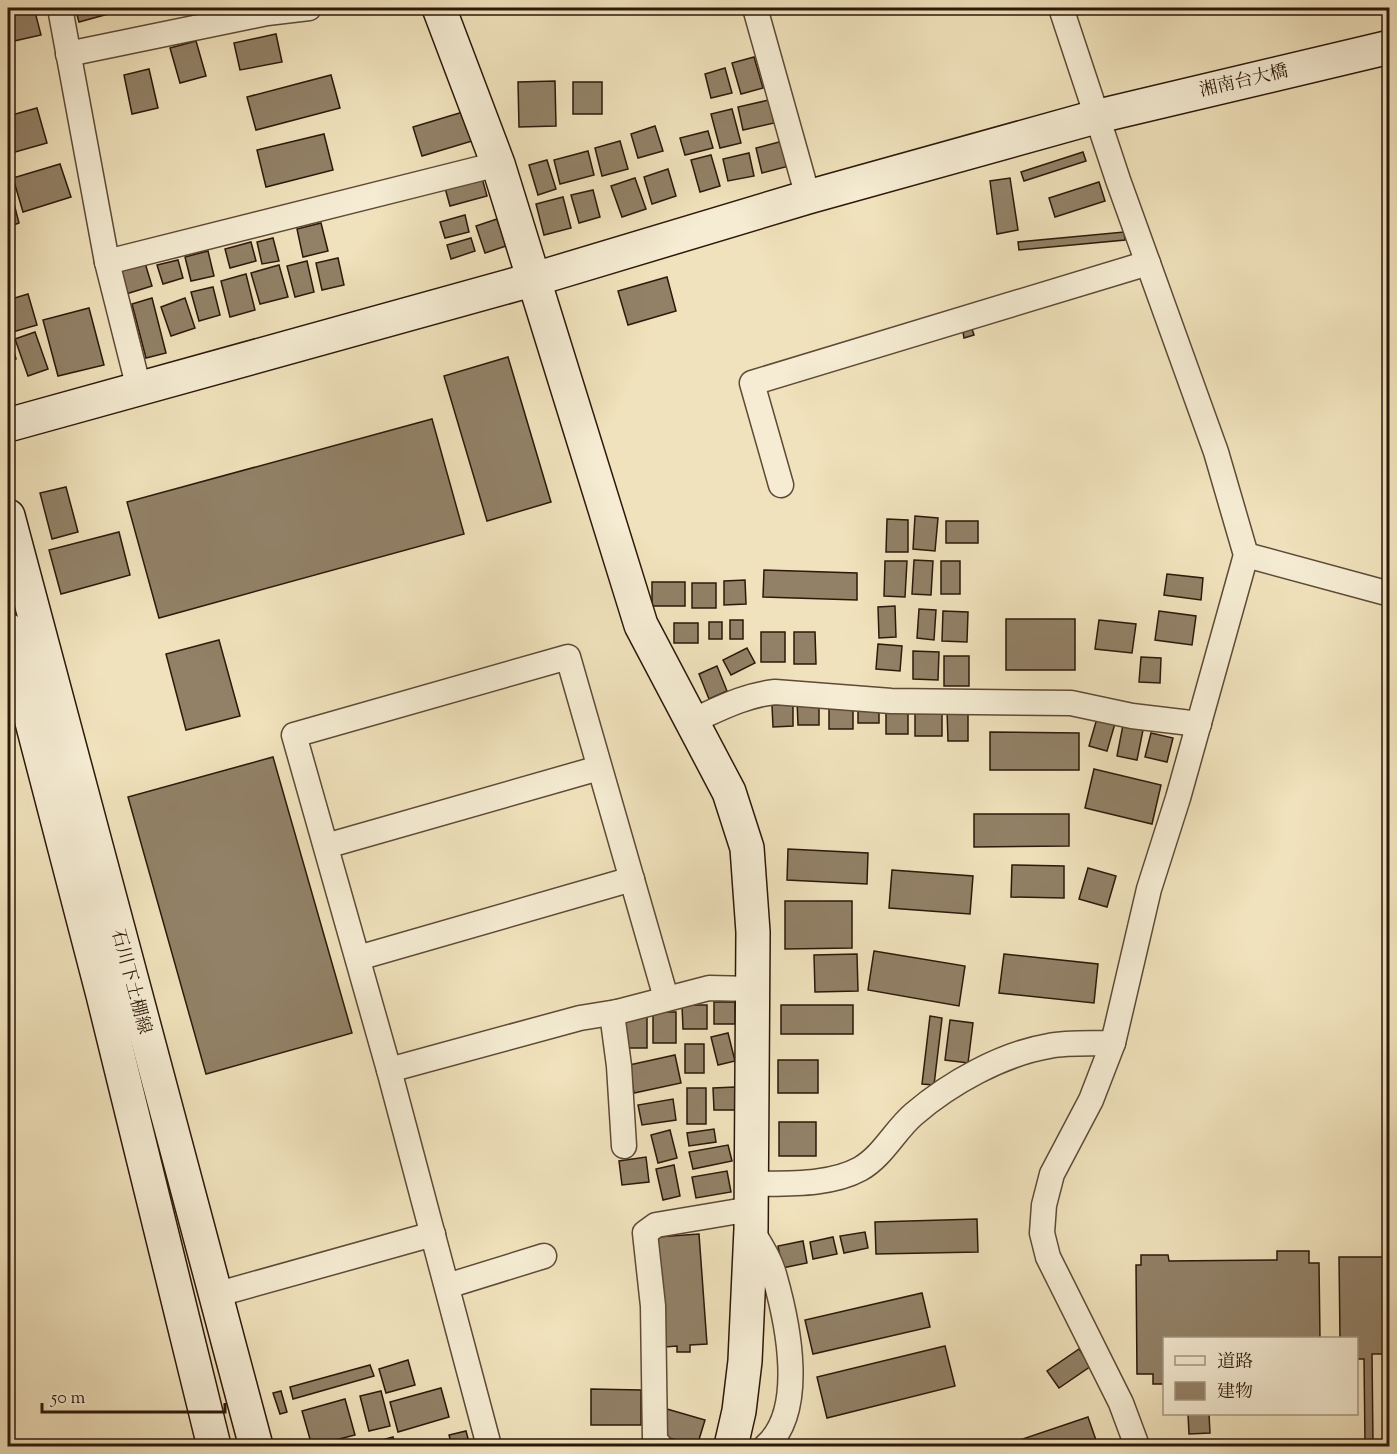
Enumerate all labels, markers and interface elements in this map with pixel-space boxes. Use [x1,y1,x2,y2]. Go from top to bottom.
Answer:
street label: 湘南台大橋 [1197,59,1291,105]
street label: 石川下土棚線 [103,926,157,1038]
legend [1163,1337,1358,1415]
text: 道路 [1217,1350,1253,1376]
scale bar [42,1376,225,1414]
text: 建物 [1217,1380,1253,1406]
text: 50 m [50,1386,86,1412]

